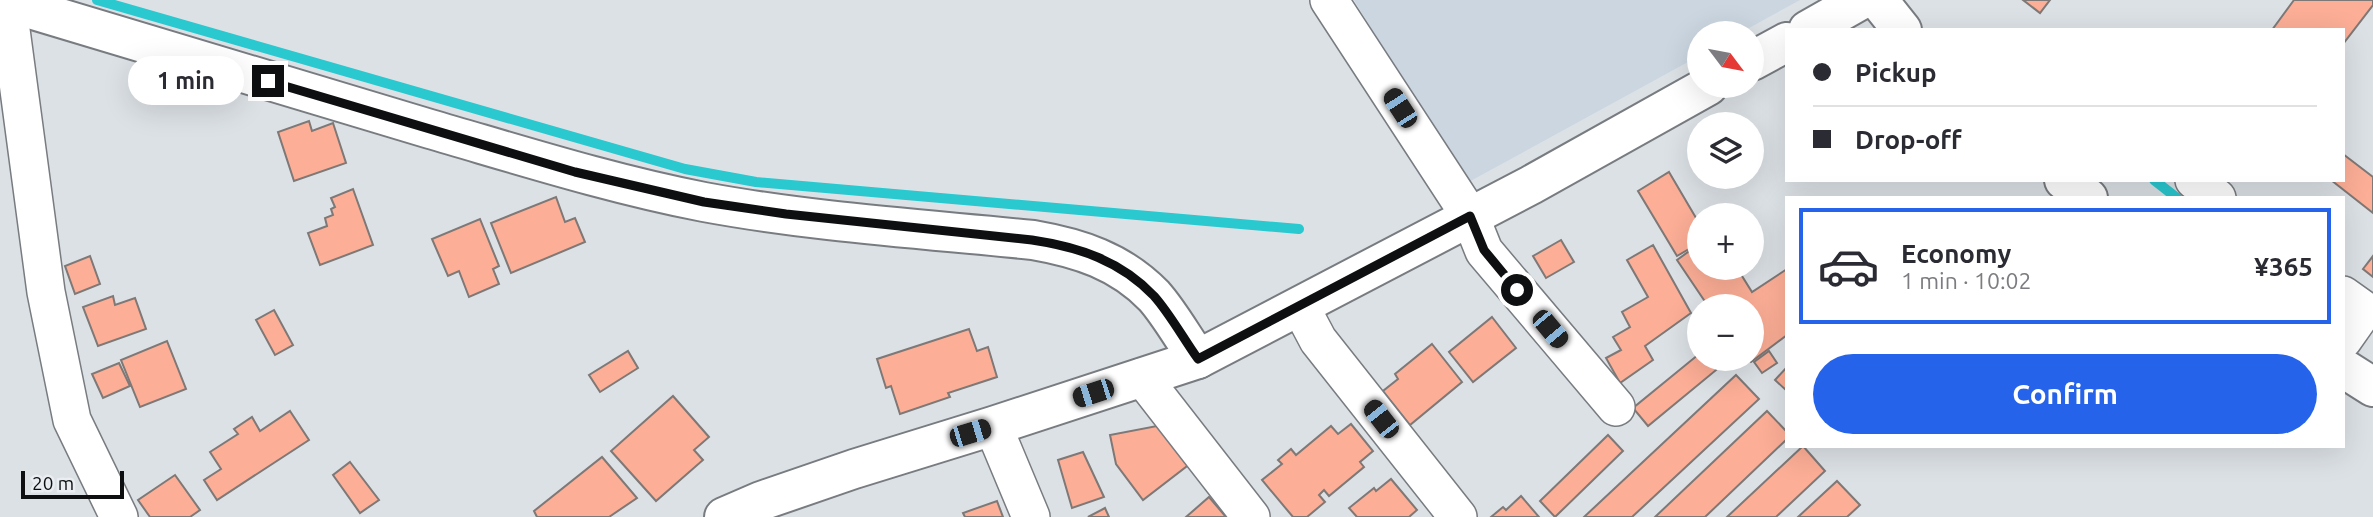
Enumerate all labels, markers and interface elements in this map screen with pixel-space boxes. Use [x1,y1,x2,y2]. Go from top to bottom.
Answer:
north arrow [1687,21,1764,98]
map controls [1687,21,1764,371]
callout: 1 min [128,56,244,106]
text: Pickup [1855,58,1937,87]
route end [252,65,284,97]
text: 1 min [157,68,215,93]
car [1380,85,1421,131]
button: layers [1687,112,1764,189]
text: Drop-off [1855,125,1962,154]
button: + [1687,203,1764,280]
icon: car [1817,235,1880,298]
text: Economy [1901,239,2011,268]
text: ¥365 [2254,252,2313,281]
text: 1 min · 10:02 [1901,268,2032,293]
route start [1501,274,1533,306]
button: − [1687,294,1764,371]
car [1529,306,1572,352]
button: Confirm [1813,354,2317,434]
car [1070,377,1117,409]
car [1360,396,1403,442]
car [947,417,994,449]
scale bar [21,468,124,500]
text: 20 m [32,472,74,494]

